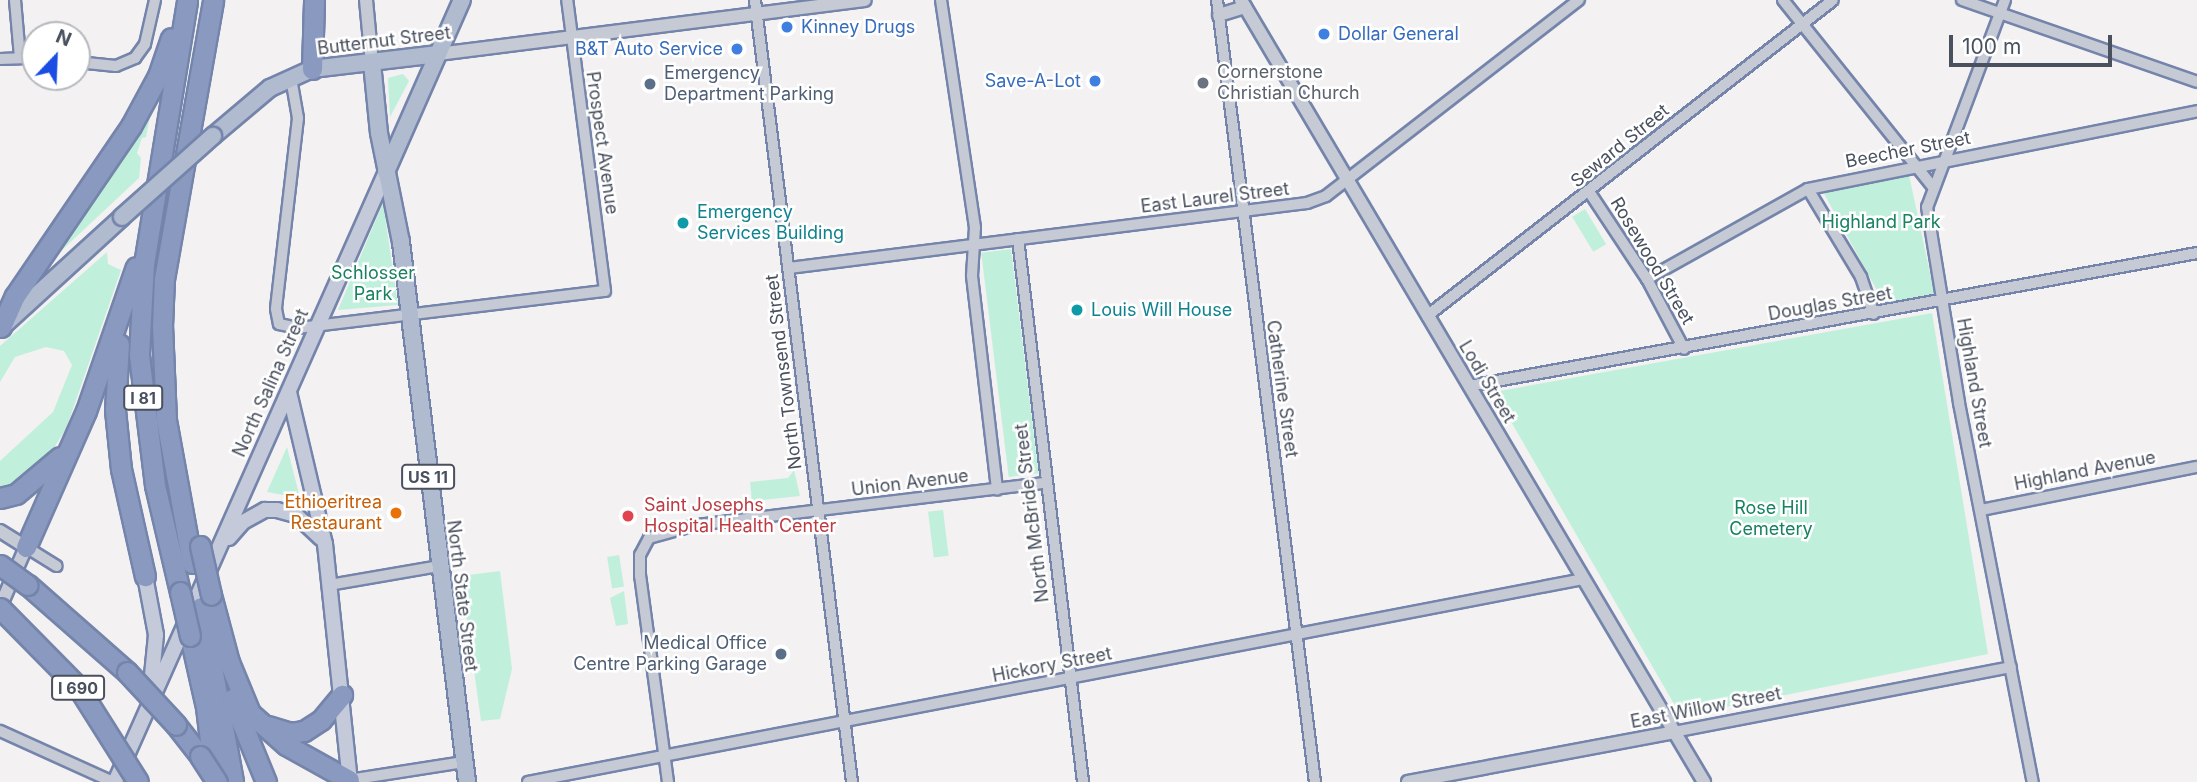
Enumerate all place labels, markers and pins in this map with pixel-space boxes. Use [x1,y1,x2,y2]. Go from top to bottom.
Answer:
place label: Kinney Drugs [801,16,915,38]
marker: Kinney Drugs [779,19,795,35]
place label: Dollar General [1338,23,1459,45]
marker: Dollar General [1316,26,1332,42]
place label: B&T Auto Service [575,38,723,60]
marker: B&T Auto Service [729,41,745,57]
place label: Cornerstone Christian Church [1217,62,1360,104]
place label: Emergency Department Parking [664,63,834,106]
place label: Save-A-Lot [985,70,1081,92]
marker: Save-A-Lot [1087,73,1103,89]
marker: Cornerstone Christian Church [1195,75,1211,91]
marker: Emergency Department Parking [642,76,658,92]
place label: Emergency Services Building [697,202,844,244]
marker: Emergency Services Building [675,215,691,231]
place label: Louis Will House [1091,299,1232,321]
marker: Louis Will House [1069,302,1085,318]
place label: Ethioeritrea Restaurant [284,492,382,534]
place label: Saint Josephs Hospital Health Center [644,495,836,538]
marker: Ethioeritrea Restaurant [388,505,404,521]
marker: Saint Josephs Hospital Health Center [618,506,638,526]
place label: Medical Office Centre Parking Garage [573,633,767,676]
marker: Medical Office Centre Parking Garage [773,646,789,662]

